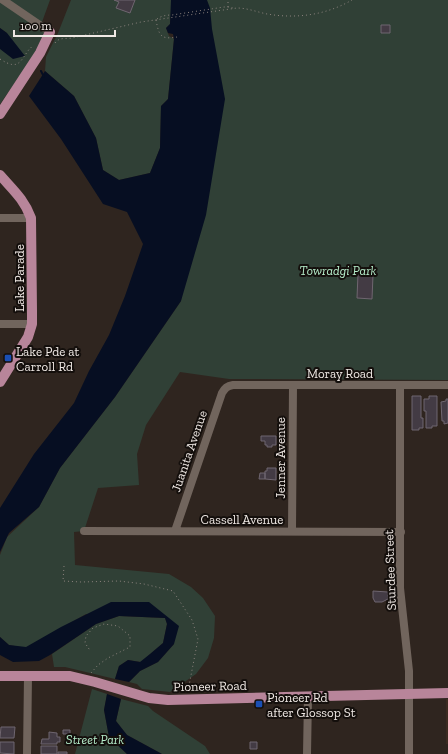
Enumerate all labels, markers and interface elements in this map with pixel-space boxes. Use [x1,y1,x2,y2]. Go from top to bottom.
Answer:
scale bar [14,12,115,38]
text: 100 m [20,19,52,33]
street label: Lake Parade [12,244,27,312]
park label: Towradgi Park [300,263,377,278]
place label: Lake Pde at Carroll Rd [16,344,80,374]
marker: Lake Pde at Carroll Rd [3,353,13,363]
street label: Moray Road [307,366,373,381]
street label: Juanita Avenue [168,408,210,494]
street label: Jenner Avenue [273,417,288,499]
street label: Cassell Avenue [201,512,283,527]
street label: Sturdee Street [381,529,399,611]
street label: Pioneer Road [173,678,247,694]
place label: Pioneer Rd after Glossop St [267,690,356,720]
marker: Pioneer Rd after Glossop St [254,699,264,709]
park label: Street Park [66,732,124,747]

